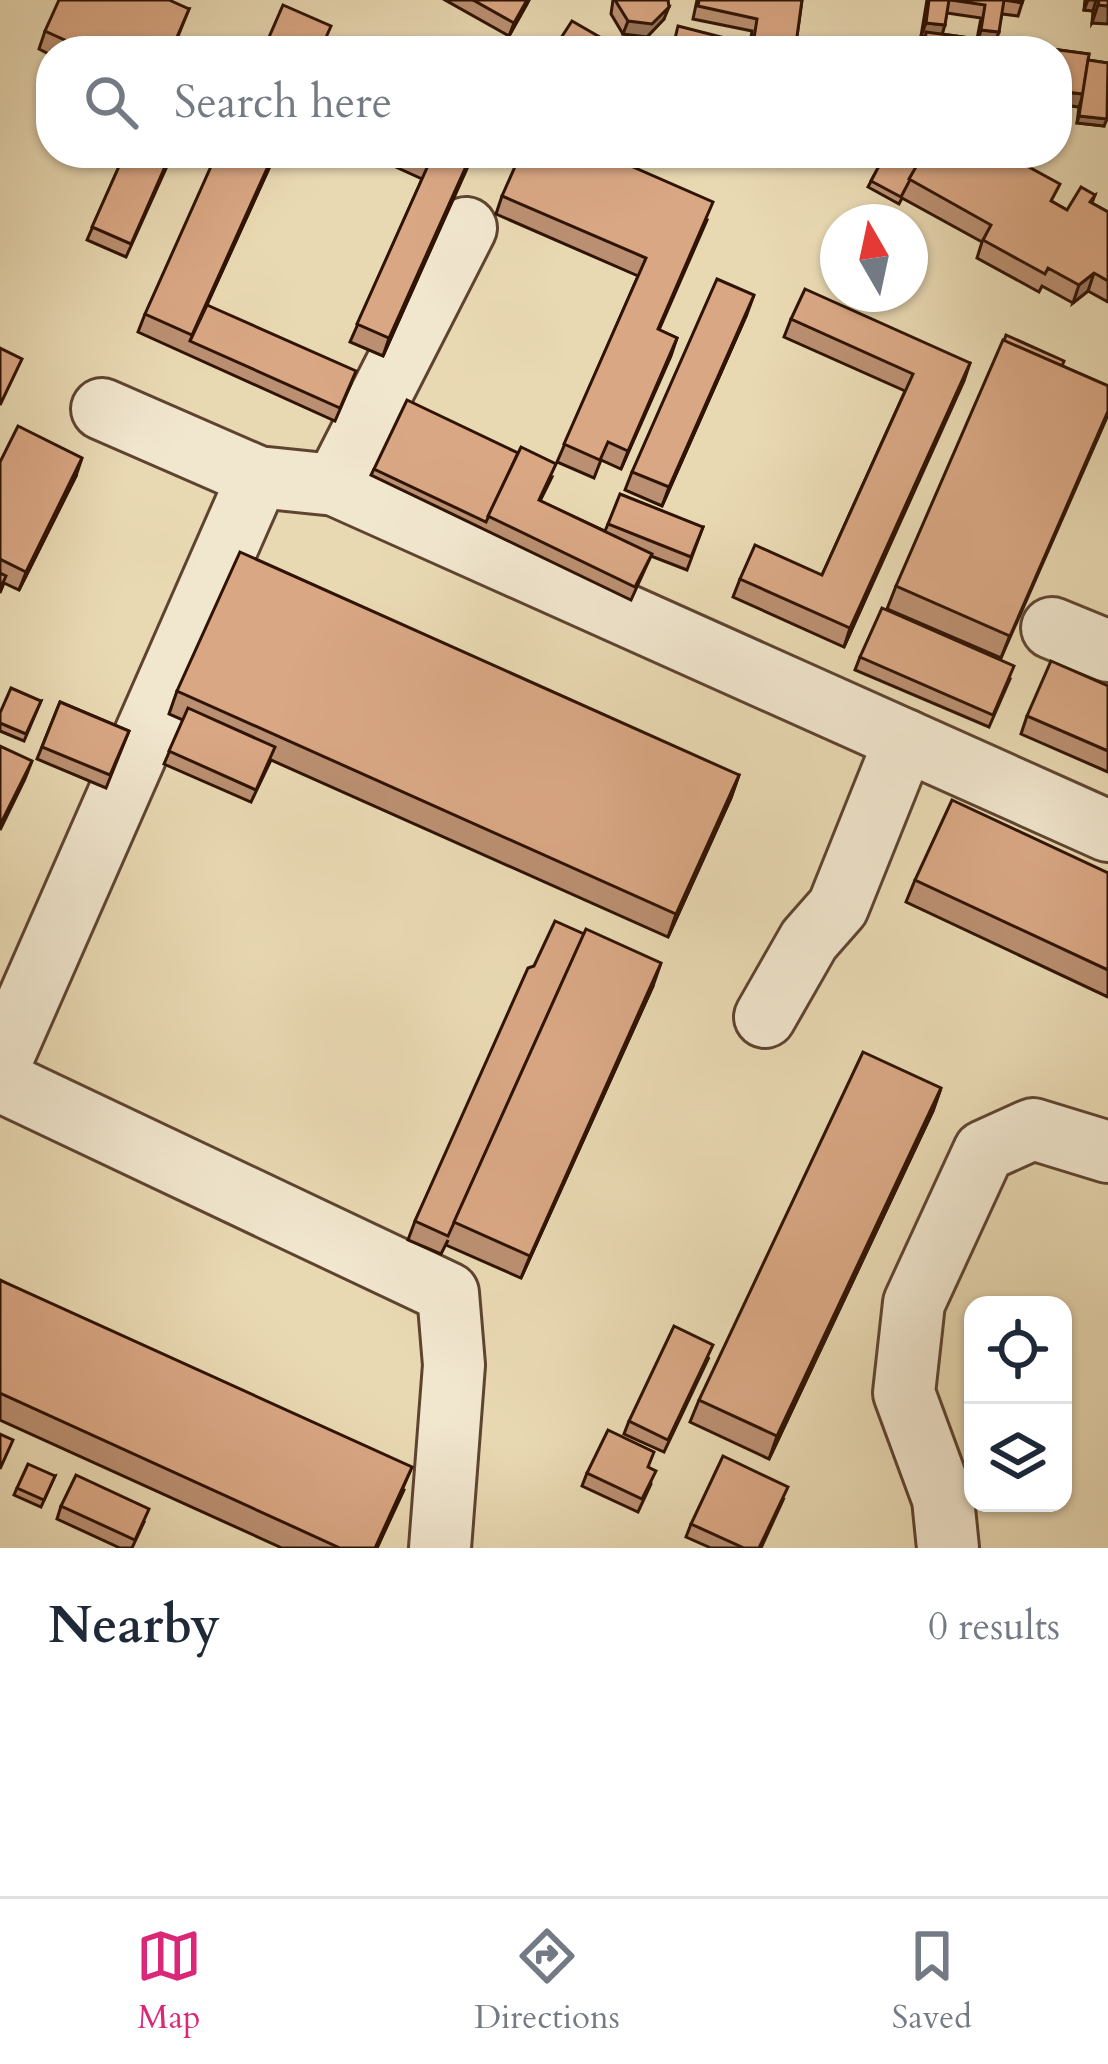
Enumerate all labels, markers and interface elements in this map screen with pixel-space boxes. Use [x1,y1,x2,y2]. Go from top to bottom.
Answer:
search box [36,36,1072,168]
icon: search [78,69,144,135]
text: Search here [174,72,392,133]
north arrow [820,204,928,312]
map controls [964,1296,1072,1512]
button: locate [964,1296,1072,1404]
button: layers [964,1404,1072,1512]
text: Nearby [48,1591,220,1661]
text: 0 results [928,1600,1060,1653]
tab: Map [136,1923,202,2040]
tab: Directions [474,1923,620,2040]
tab: Saved [892,1923,972,2040]

